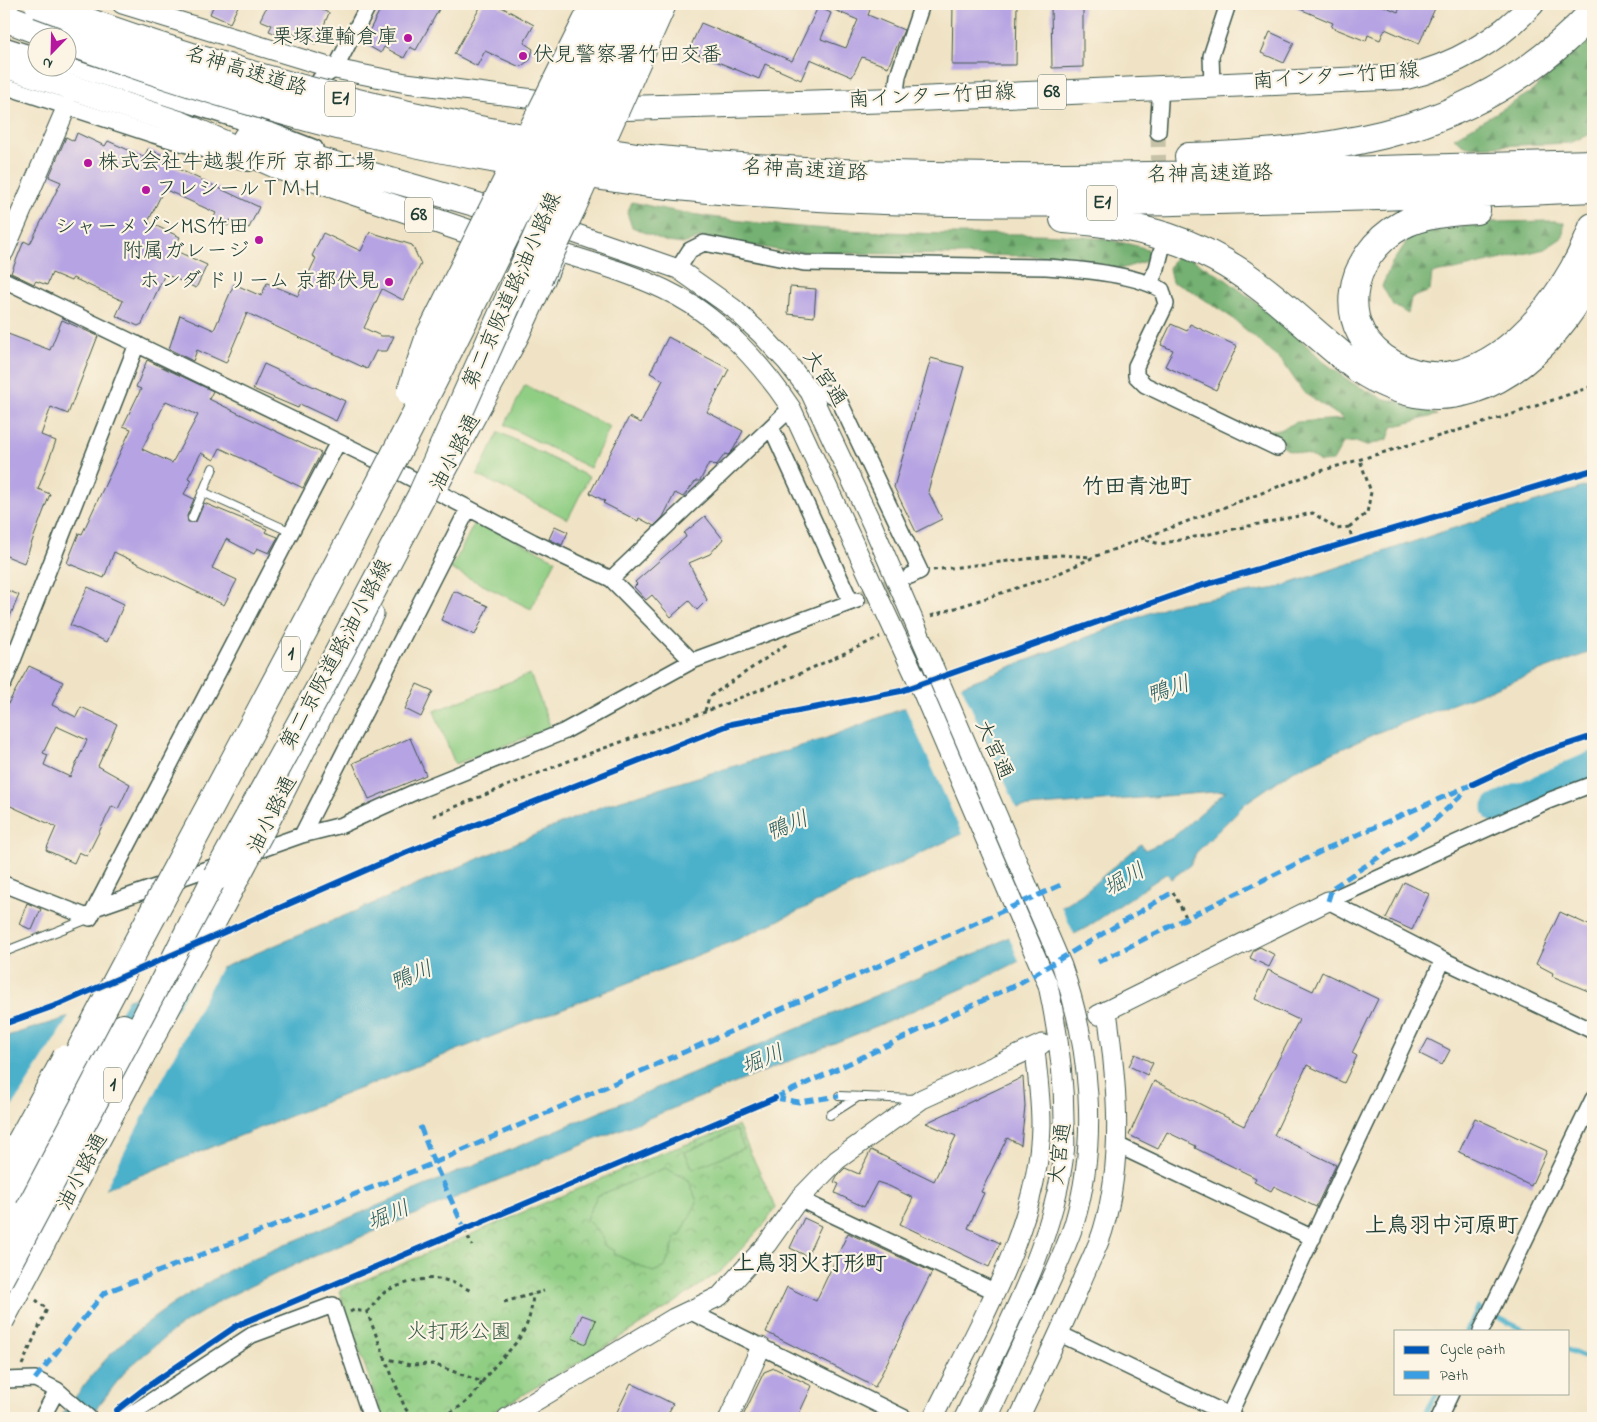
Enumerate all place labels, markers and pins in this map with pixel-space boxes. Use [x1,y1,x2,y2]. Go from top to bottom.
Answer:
place label: 栗塚運輸倉庫 [272,23,398,53]
marker: 栗塚運輸倉庫 [402,32,414,44]
place label: 伏見警察署竹田交番 [533,41,722,71]
marker: 伏見警察署竹田交番 [517,50,529,62]
place label: 株式会社牛越製作所 京都工場 [98,148,376,178]
marker: 株式会社牛越製作所 京都工場 [82,157,94,169]
place label: フレシールＴＭＨ [156,175,323,205]
marker: フレシールＴＭＨ [140,184,152,196]
place label: シャーメゾンMS竹田 附属ガレージ [55,213,249,267]
marker: シャーメゾンMS竹田 附属ガレージ [253,234,265,246]
place label: ホンダ ドリーム 京都伏見 [139,267,379,297]
marker: ホンダ ドリーム 京都伏見 [383,276,395,288]

